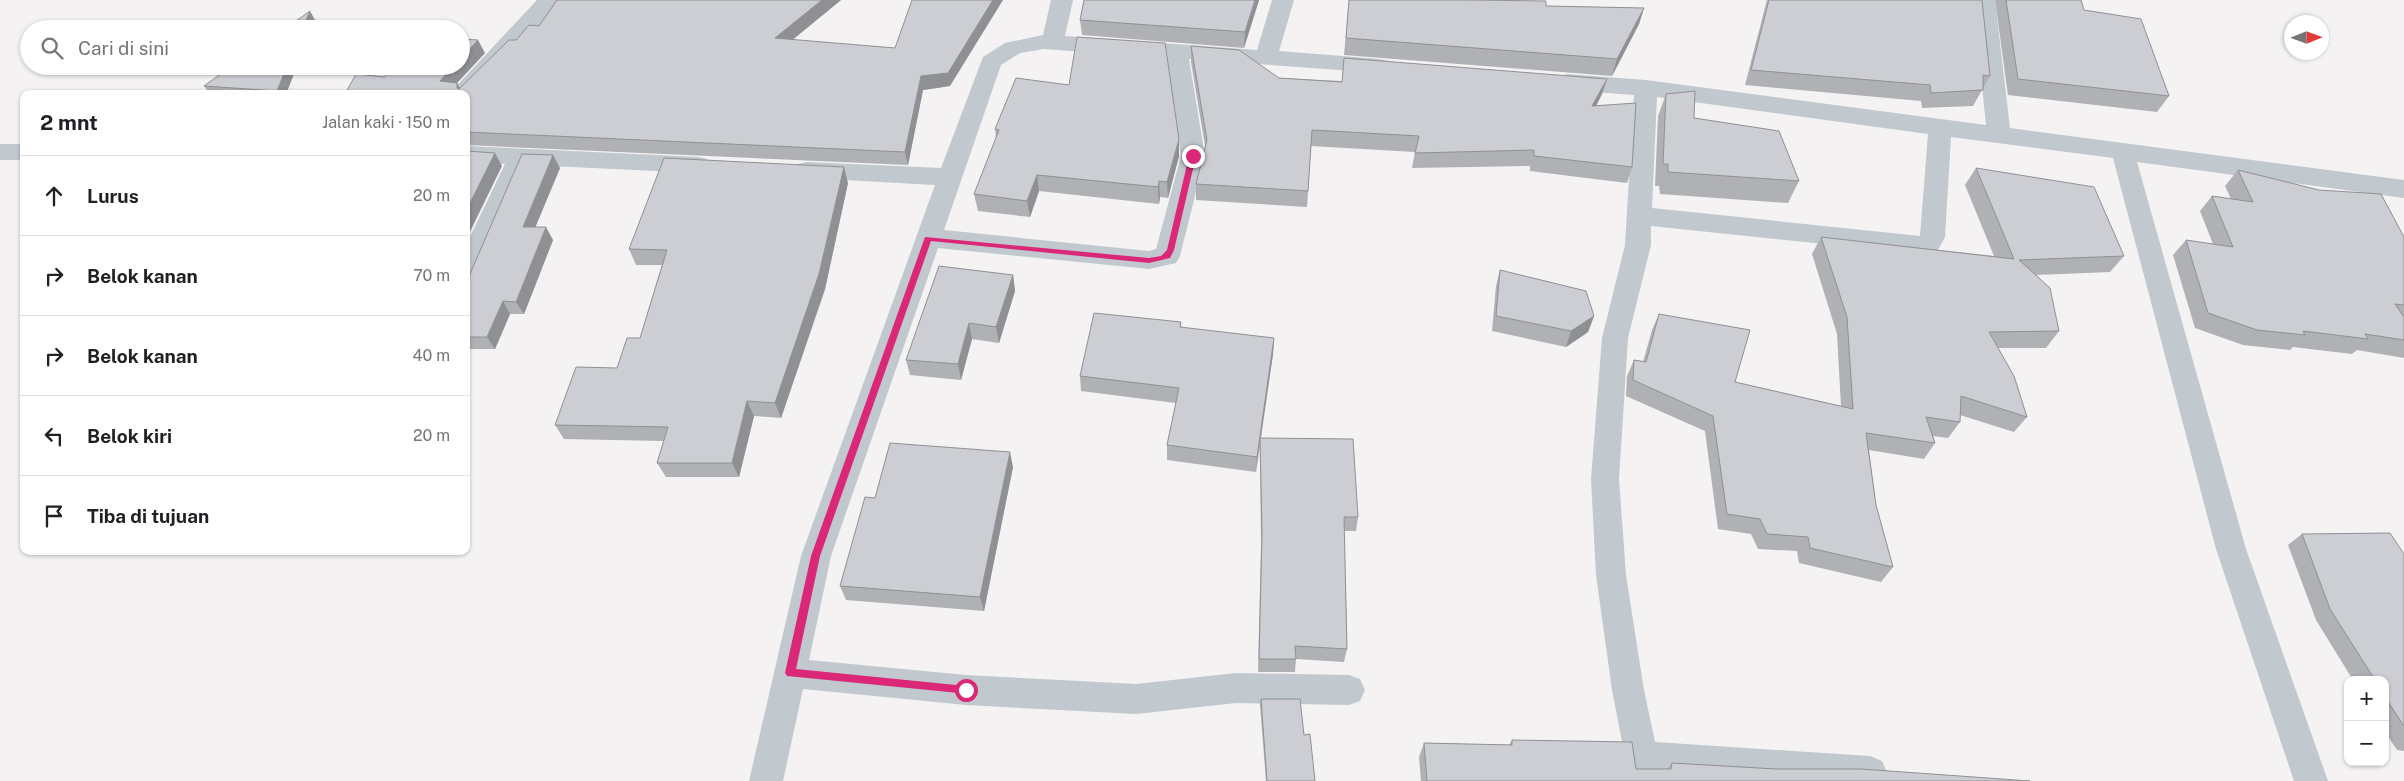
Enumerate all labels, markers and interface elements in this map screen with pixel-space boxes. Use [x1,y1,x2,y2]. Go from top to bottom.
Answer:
north arrow [2284,15,2329,60]
search box [20,20,470,75]
icon: search [38,34,66,62]
text: Cari di sini [78,37,169,59]
text: 2 mnt [40,110,98,135]
text: Jalan kaki · 150 m [322,113,450,132]
route end [1182,145,1205,168]
icon: ahead [40,182,68,210]
text: Lurus [87,185,139,207]
text: 20 m [413,186,450,205]
icon: right [40,262,68,290]
text: Belok kanan [87,265,198,287]
text: 70 m [413,266,450,285]
icon: right [40,342,68,370]
text: Belok kanan [87,345,198,367]
text: 40 m [412,346,450,365]
icon: left [40,422,68,450]
text: Belok kiri [87,425,172,447]
text: 20 m [413,426,450,445]
icon: arrive [40,502,68,530]
text: Tiba di tujuan [87,505,209,527]
map controls [2344,676,2389,766]
button: + [2344,676,2389,721]
route start [955,679,978,702]
button: − [2344,721,2389,766]

